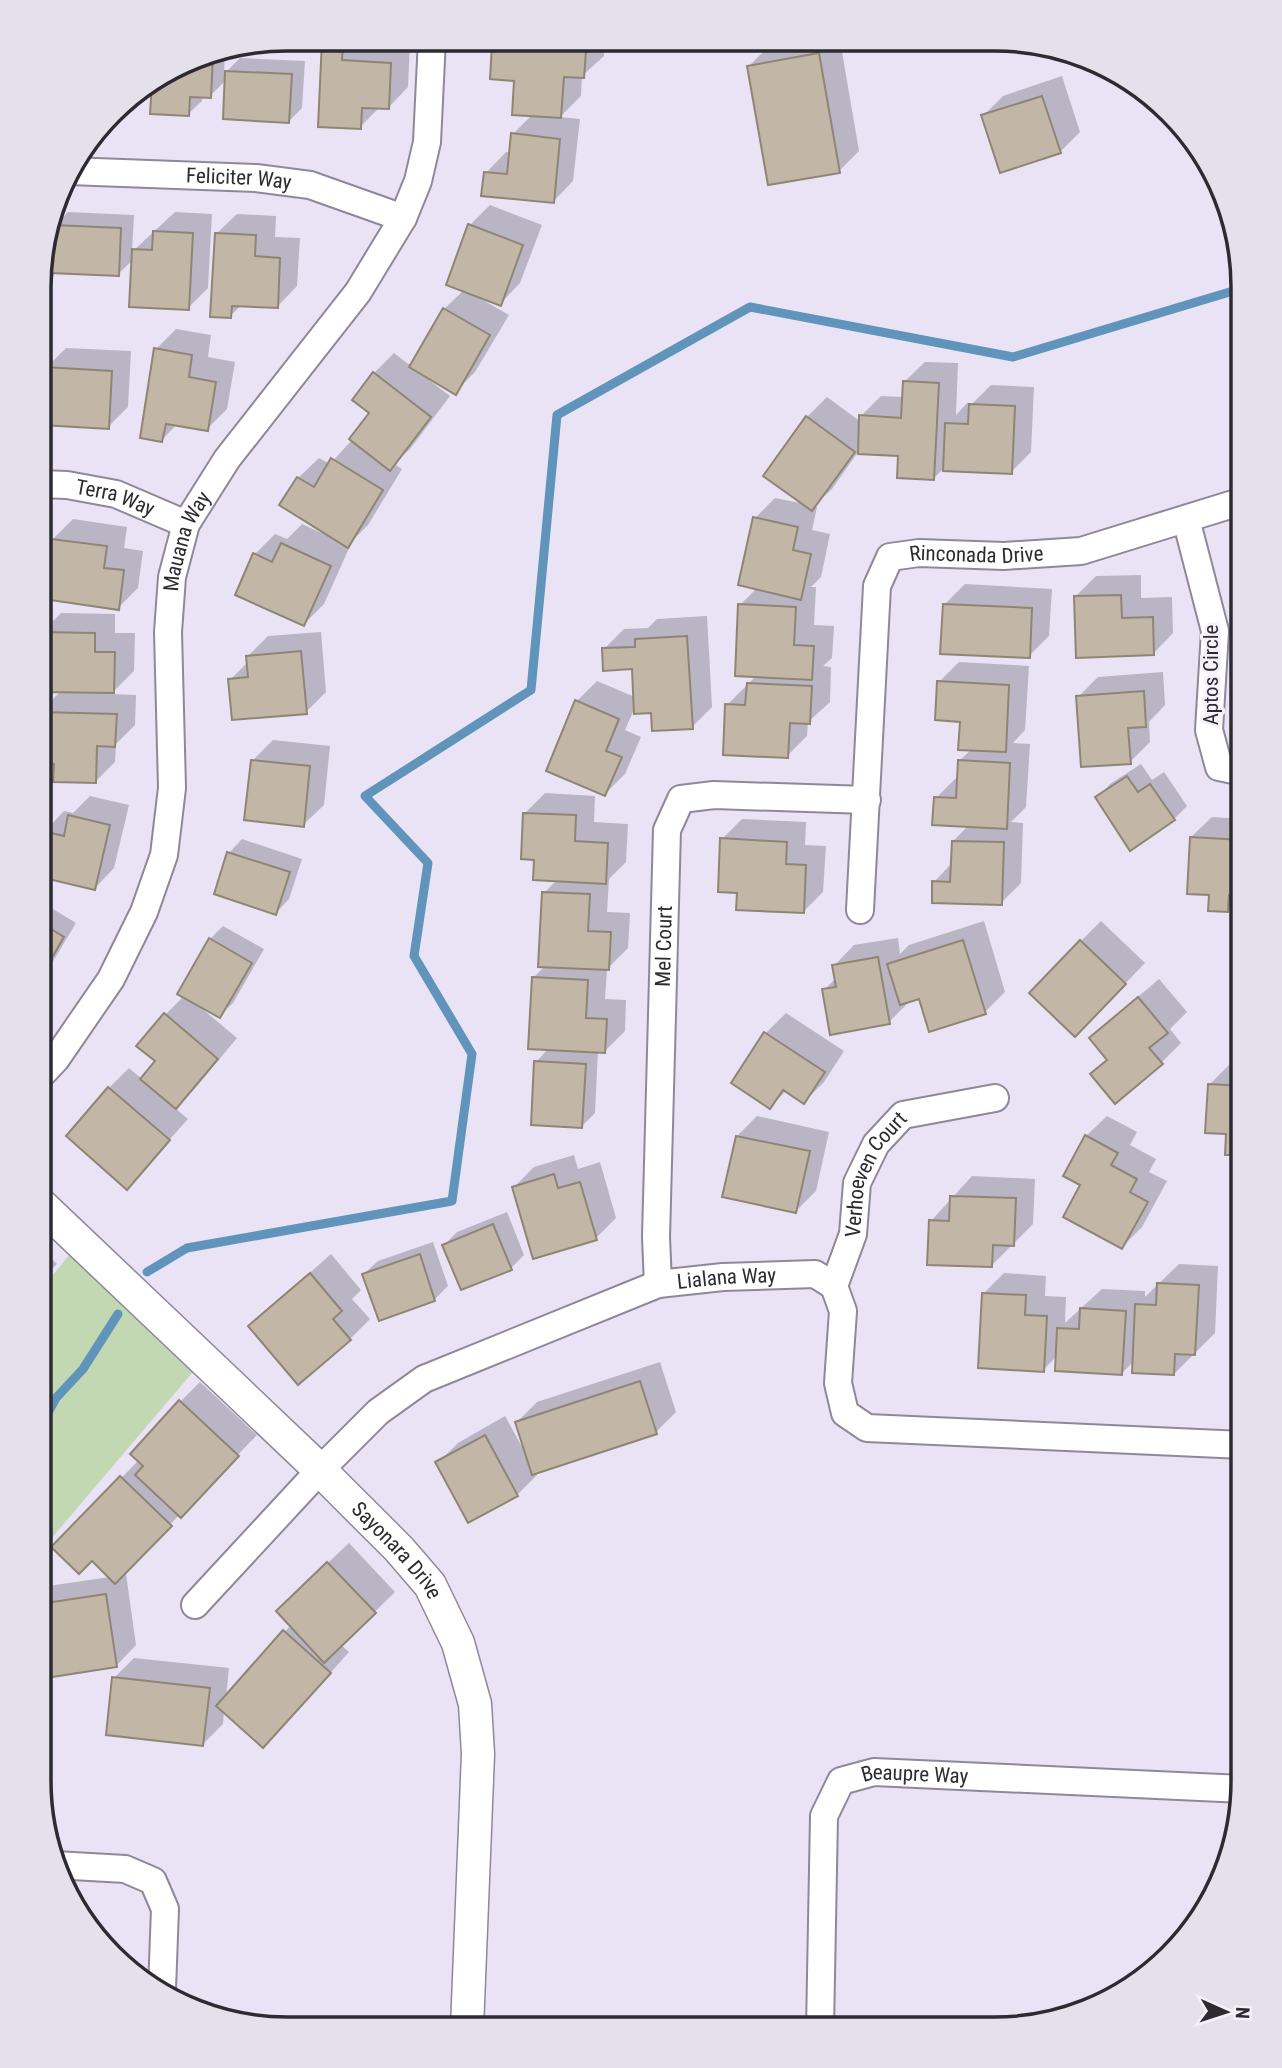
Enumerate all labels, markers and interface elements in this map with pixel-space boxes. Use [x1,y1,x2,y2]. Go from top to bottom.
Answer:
street label: Feliciter Way [186,163,293,195]
street label: Terra Way [74,475,159,521]
street label: Mauana Way [159,487,216,592]
street label: Rinconada Drive [908,541,1044,568]
street label: Aptos Circle [1199,624,1223,725]
street label: Mel Court [651,905,677,987]
street label: Verhoeven Court [841,1107,912,1238]
street label: Lialana Way [676,1263,777,1294]
street label: Sayonara Drive [347,1497,447,1603]
street label: Beaupre Way [859,1760,969,1788]
north arrow [1191,1977,1261,2047]
text: N [1231,2006,1254,2019]

